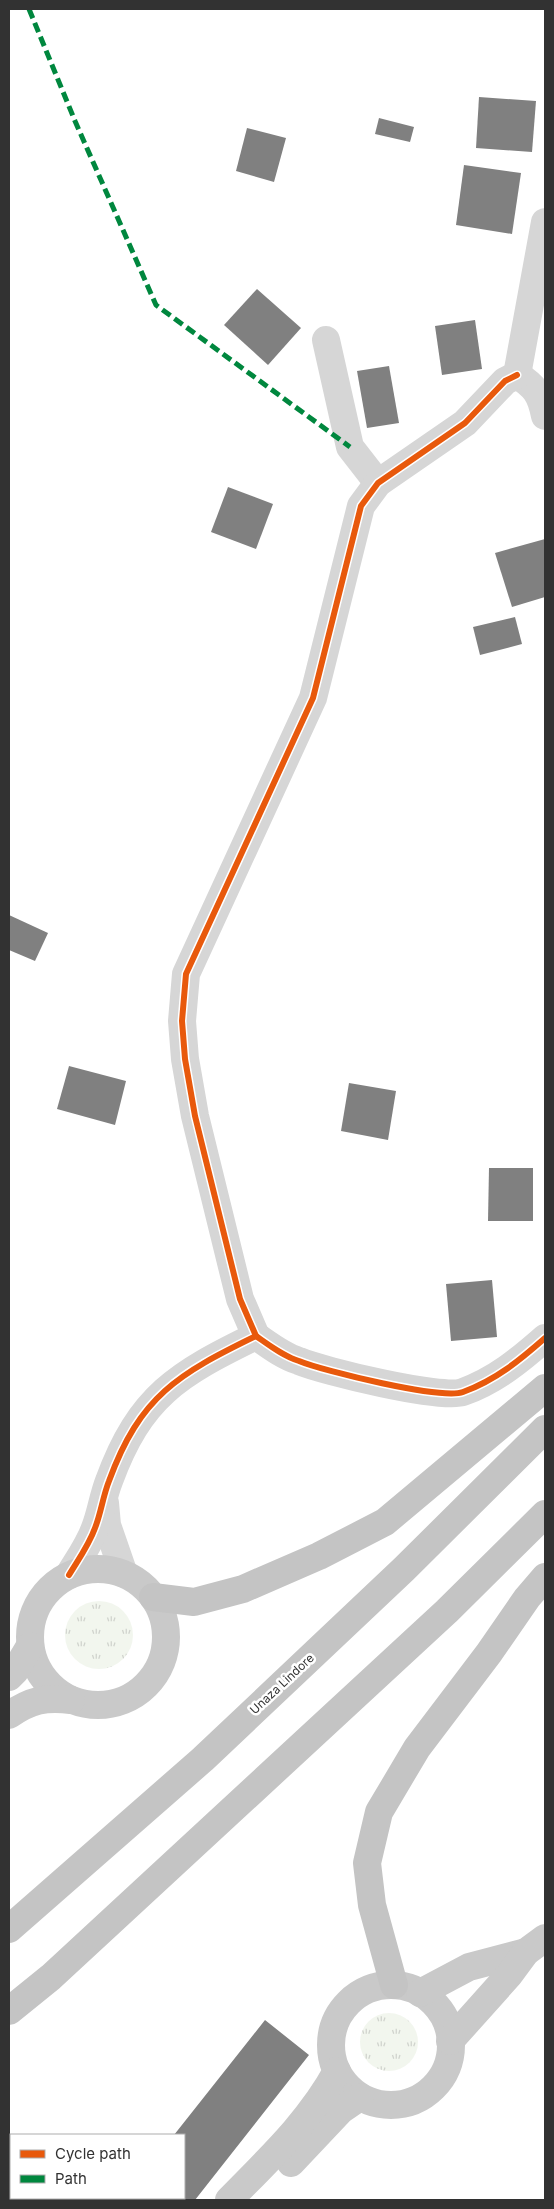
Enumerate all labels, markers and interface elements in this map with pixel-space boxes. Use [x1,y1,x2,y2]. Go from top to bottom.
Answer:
street label: Unaza Lindore [247,1650,317,1717]
legend [10,2134,185,2199]
text: Cycle path [55,2144,131,2163]
text: Path [55,2169,87,2188]

